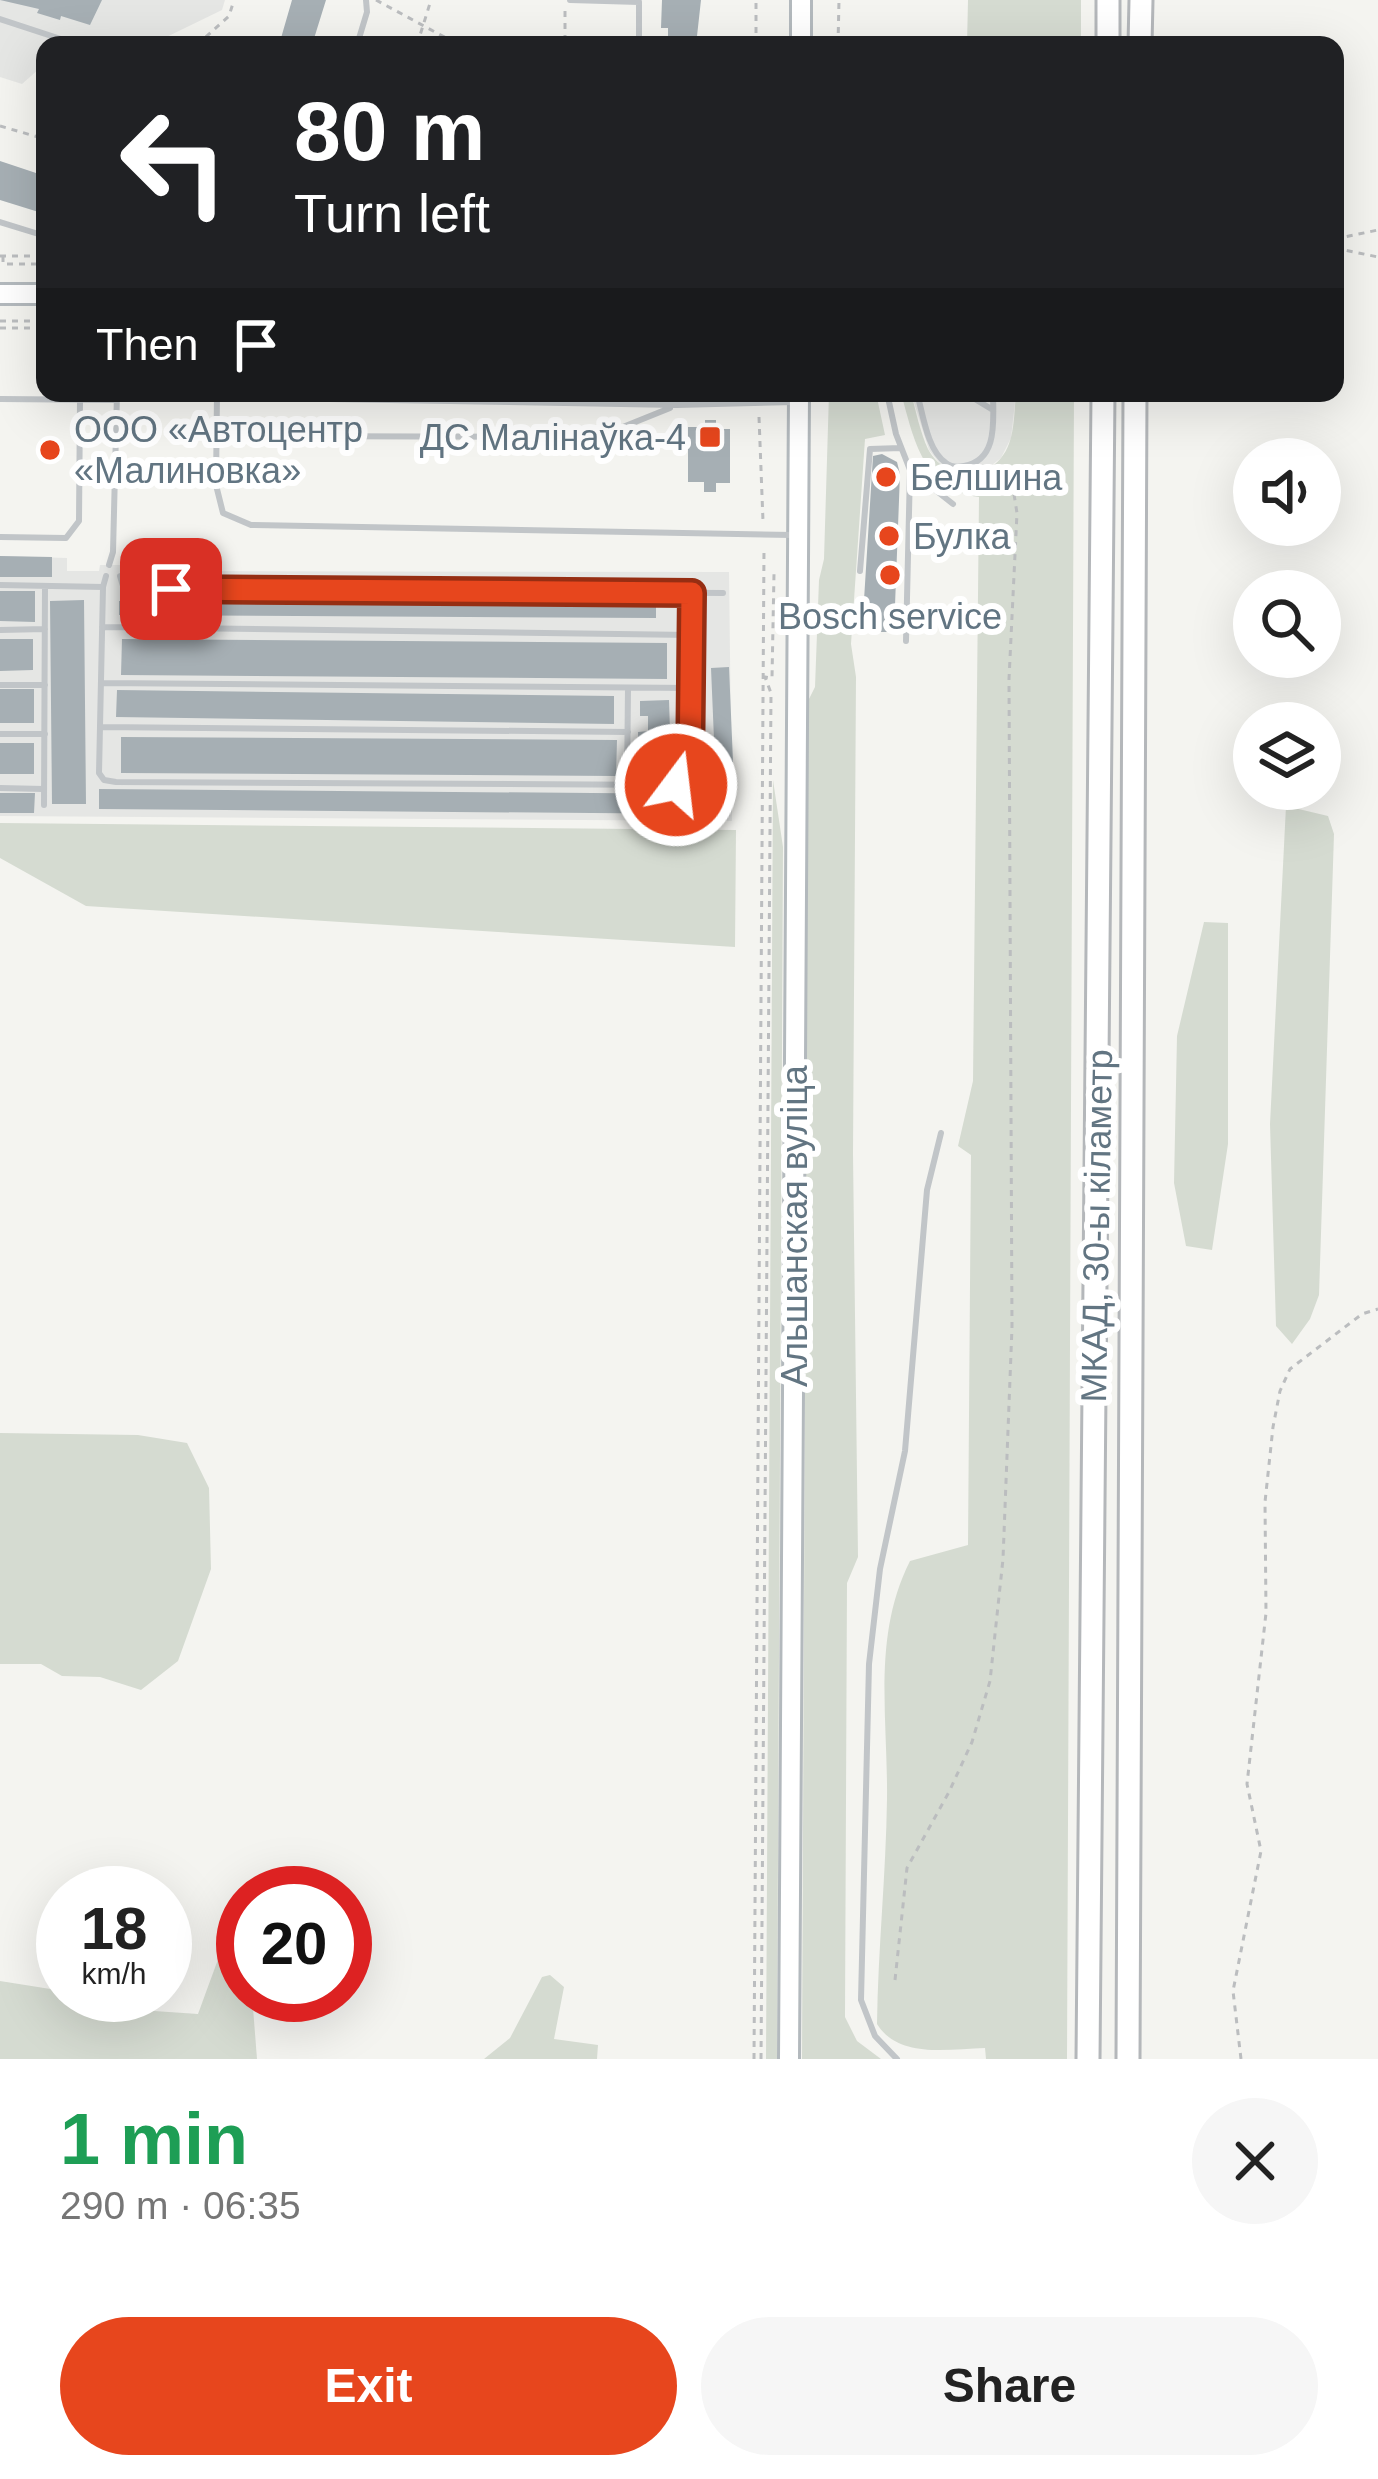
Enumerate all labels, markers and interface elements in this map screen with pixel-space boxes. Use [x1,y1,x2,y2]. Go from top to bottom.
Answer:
icon: left [96,84,252,240]
text: 80 m [294,84,485,178]
text: Turn left [294,183,490,243]
icon: arrive [223,312,289,378]
text: Then [96,319,199,370]
place label: ООО «Автоцентр «Малиновка» [74,409,363,491]
place label: ДС Малінаўка-4 [420,417,686,458]
marker: ДС Малінаўка-4 [697,424,723,450]
marker: ООО «Автоцентр «Малиновка» [37,437,63,463]
map controls [1233,438,1341,810]
button: sound [1233,438,1341,546]
place label: Белшина [910,457,1063,498]
marker: Белшина [873,464,899,490]
place label: Булка [913,516,1012,557]
marker: Булка [876,523,902,549]
pin [120,538,222,640]
icon: arrive [138,556,204,622]
marker: Bosch service [877,562,903,588]
button: search [1233,570,1341,678]
place label: Bosch service [778,596,1002,637]
button: layers [1233,702,1341,810]
position arrow [613,722,739,848]
street label: МКАД, 30-ы кіламетр [1073,1049,1120,1403]
street label: Альшанская вуліца [774,1064,815,1387]
speed limit sign: 20 [216,1866,372,2022]
text: 18 [81,1895,147,1962]
text: km/h [81,1957,147,1990]
button: close [1192,2098,1318,2224]
text: 1 min [60,2099,248,2179]
text: 290 m · 06:35 [60,2184,301,2227]
button: Exit [60,2317,677,2455]
button: Share [701,2317,1318,2455]

